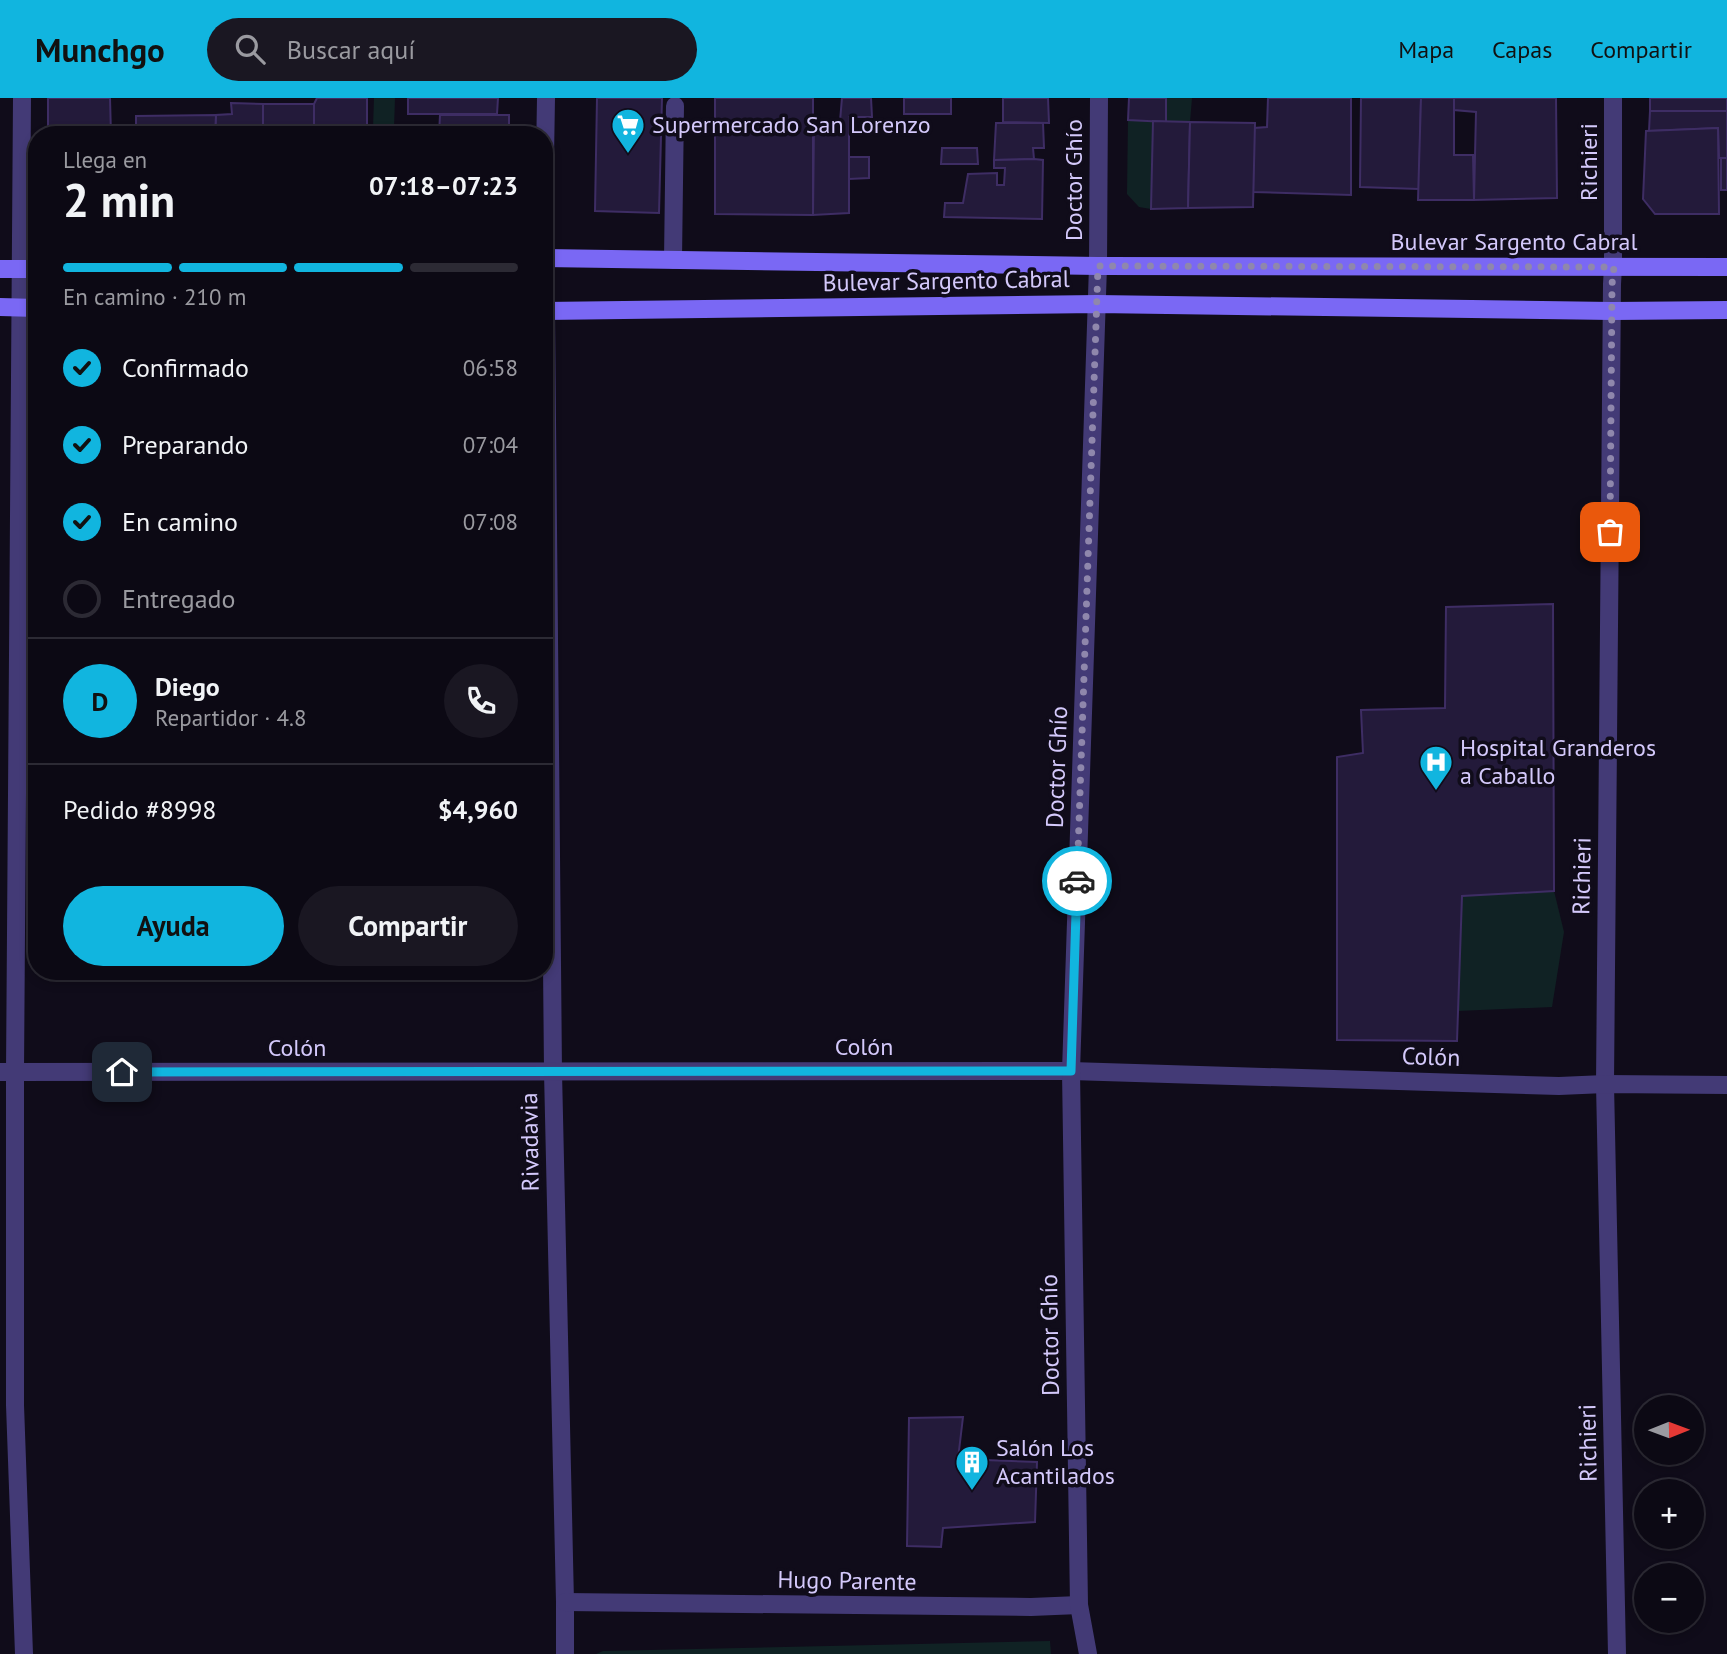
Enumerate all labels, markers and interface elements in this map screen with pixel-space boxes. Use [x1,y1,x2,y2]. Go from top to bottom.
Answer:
search box [207,18,697,81]
text: Munchgo [35,28,165,71]
icon: search [231,30,269,68]
text: Buscar aquí [287,33,415,66]
text: Mapa [1398,34,1454,65]
text: Capas [1492,34,1552,65]
text: Compartir [1590,34,1692,65]
supermarket icon: Supermercado San Lorenzo [609,106,647,155]
place label: Supermercado San Lorenzo [652,109,931,140]
street label: Doctor Ghío [1058,119,1089,241]
street label: Richieri [1573,123,1604,201]
text: Llega en [63,145,147,174]
text: 07:18–07:23 [369,169,518,202]
text: 2 min [63,170,175,230]
street label: Bulevar Sargento Cabral [1390,226,1638,257]
street label: Bulevar Sargento Cabral [822,263,1070,298]
text: En camino · 210 m [63,282,246,311]
icon: check [63,349,101,387]
text: Confirmado [122,351,249,384]
text: 06:58 [463,353,518,382]
icon: check [63,426,101,464]
text: Preparando [122,428,249,461]
text: 07:04 [463,430,518,459]
pin [1580,502,1640,562]
icon: check [63,503,101,541]
text: En camino [122,505,238,538]
text: 07:08 [463,507,518,536]
icon: bag [1591,513,1629,551]
text: Entregado [122,582,236,615]
button: phone [444,664,518,738]
text: Diego [155,670,220,703]
text: D [92,685,108,718]
text: Repartidor · 4.8 [155,703,307,732]
street label: Doctor Ghío [1039,706,1074,828]
place label: Hospital Granderos a Caballo [1460,732,1656,791]
hospital icon: Hospital Granderos a Caballo [1417,743,1455,792]
text: Pedido #8998 [63,793,216,826]
text: $4,960 [438,793,518,826]
street label: Richieri [1565,837,1598,915]
courier [1042,846,1112,916]
icon: car [1058,862,1096,900]
button: Ayuda [63,886,284,966]
button: Compartir [298,886,518,966]
street label: Colón [835,1031,893,1062]
street label: Colón [268,1032,326,1063]
street label: Colón [1401,1040,1461,1073]
pin [92,1042,152,1102]
icon: home [103,1053,141,1091]
street label: Rivadavia [513,1092,546,1192]
street label: Doctor Ghío [1033,1274,1066,1396]
north arrow [1634,1395,1704,1465]
map controls [1634,1395,1704,1633]
street label: Richieri [1571,1404,1604,1482]
place label: Salón Los Acantilados [996,1432,1115,1491]
building icon: Salón Los Acantilados [953,1443,991,1492]
button: + [1634,1479,1704,1549]
button: − [1634,1563,1704,1633]
street label: Hugo Parente [777,1564,917,1597]

